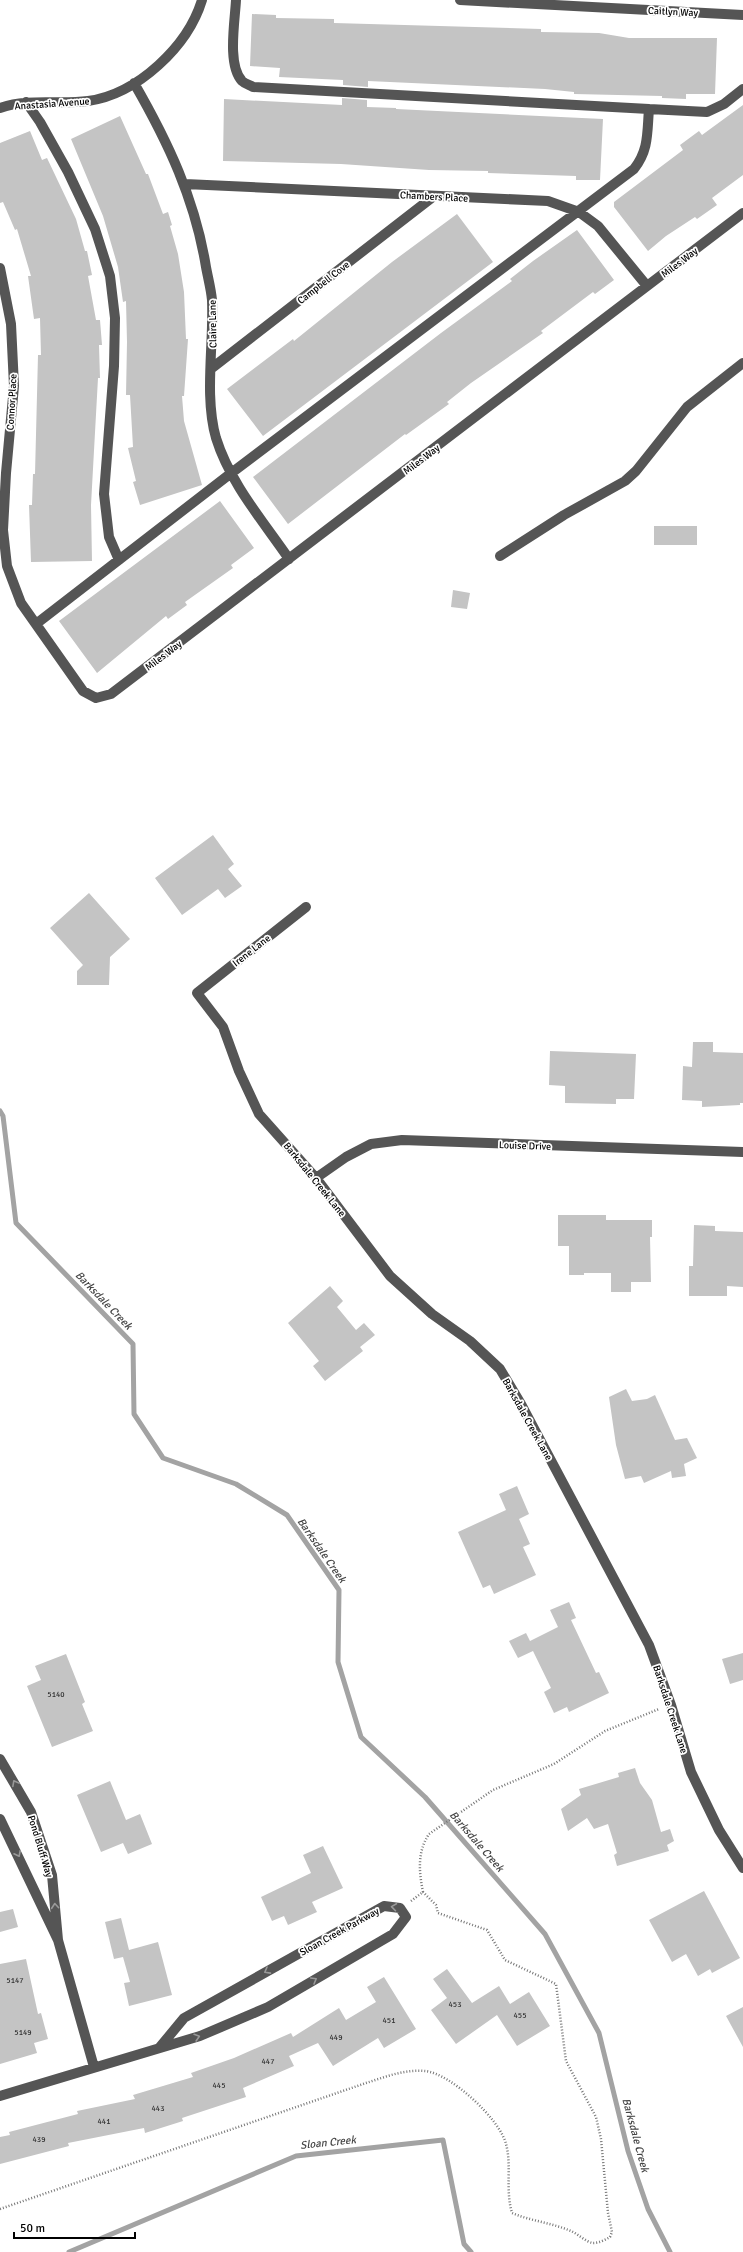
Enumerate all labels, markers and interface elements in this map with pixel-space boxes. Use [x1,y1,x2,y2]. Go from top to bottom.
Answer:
street label: Caitlyn Way [648,5,699,19]
street label: Anastasia Avenue [14,95,90,113]
street label: Chambers Place [399,189,468,205]
street label: Miles Way [659,245,701,281]
street label: Campbell Cove [295,259,352,307]
street label: Claire Lane [207,300,219,348]
street label: Connor Place [5,374,19,431]
street label: Miles Way [401,442,443,478]
street label: Miles Way [143,638,185,674]
street label: Irene Lane [230,932,273,969]
street label: Louise Drive [499,1139,551,1153]
street label: Barksdale Creek Lane [281,1140,348,1219]
water label: Barksdale Creek [73,1268,136,1333]
street label: Barksdale Creek Lane [500,1376,555,1463]
water label: Barksdale Creek [294,1515,350,1586]
street label: Barksdale Creek Lane [650,1664,690,1755]
house number: 5140 [47,1689,65,1699]
one-way arrow [13,1780,20,1787]
water label: Barksdale Creek [447,1808,507,1875]
street label: Pond Bluff Way [25,1814,55,1879]
one-way arrow [13,1850,20,1857]
one-way arrow [50,1903,59,1909]
one-way arrow [391,1903,397,1912]
street label: Sloan Creek Parkway [298,1905,382,1959]
one-way arrow [264,1966,271,1974]
house number: 5147 [6,1975,24,1985]
one-way arrow [310,1978,317,1985]
house number: 453 [449,1999,461,2009]
house number: 455 [514,2010,526,2020]
house number: 451 [383,2015,395,2025]
house number: 5149 [14,2027,32,2037]
house number: 449 [330,2032,342,2042]
one-way arrow [193,2033,200,2042]
house number: 447 [262,2056,274,2066]
house number: 445 [213,2080,225,2090]
water label: Barksdale Creek [619,2097,652,2175]
house number: 443 [152,2103,164,2113]
house number: 441 [98,2116,110,2126]
water label: Sloan Creek [300,2133,358,2152]
house number: 439 [33,2134,45,2144]
scale bar [14,2214,135,2240]
text: 50 m [20,2221,45,2236]

